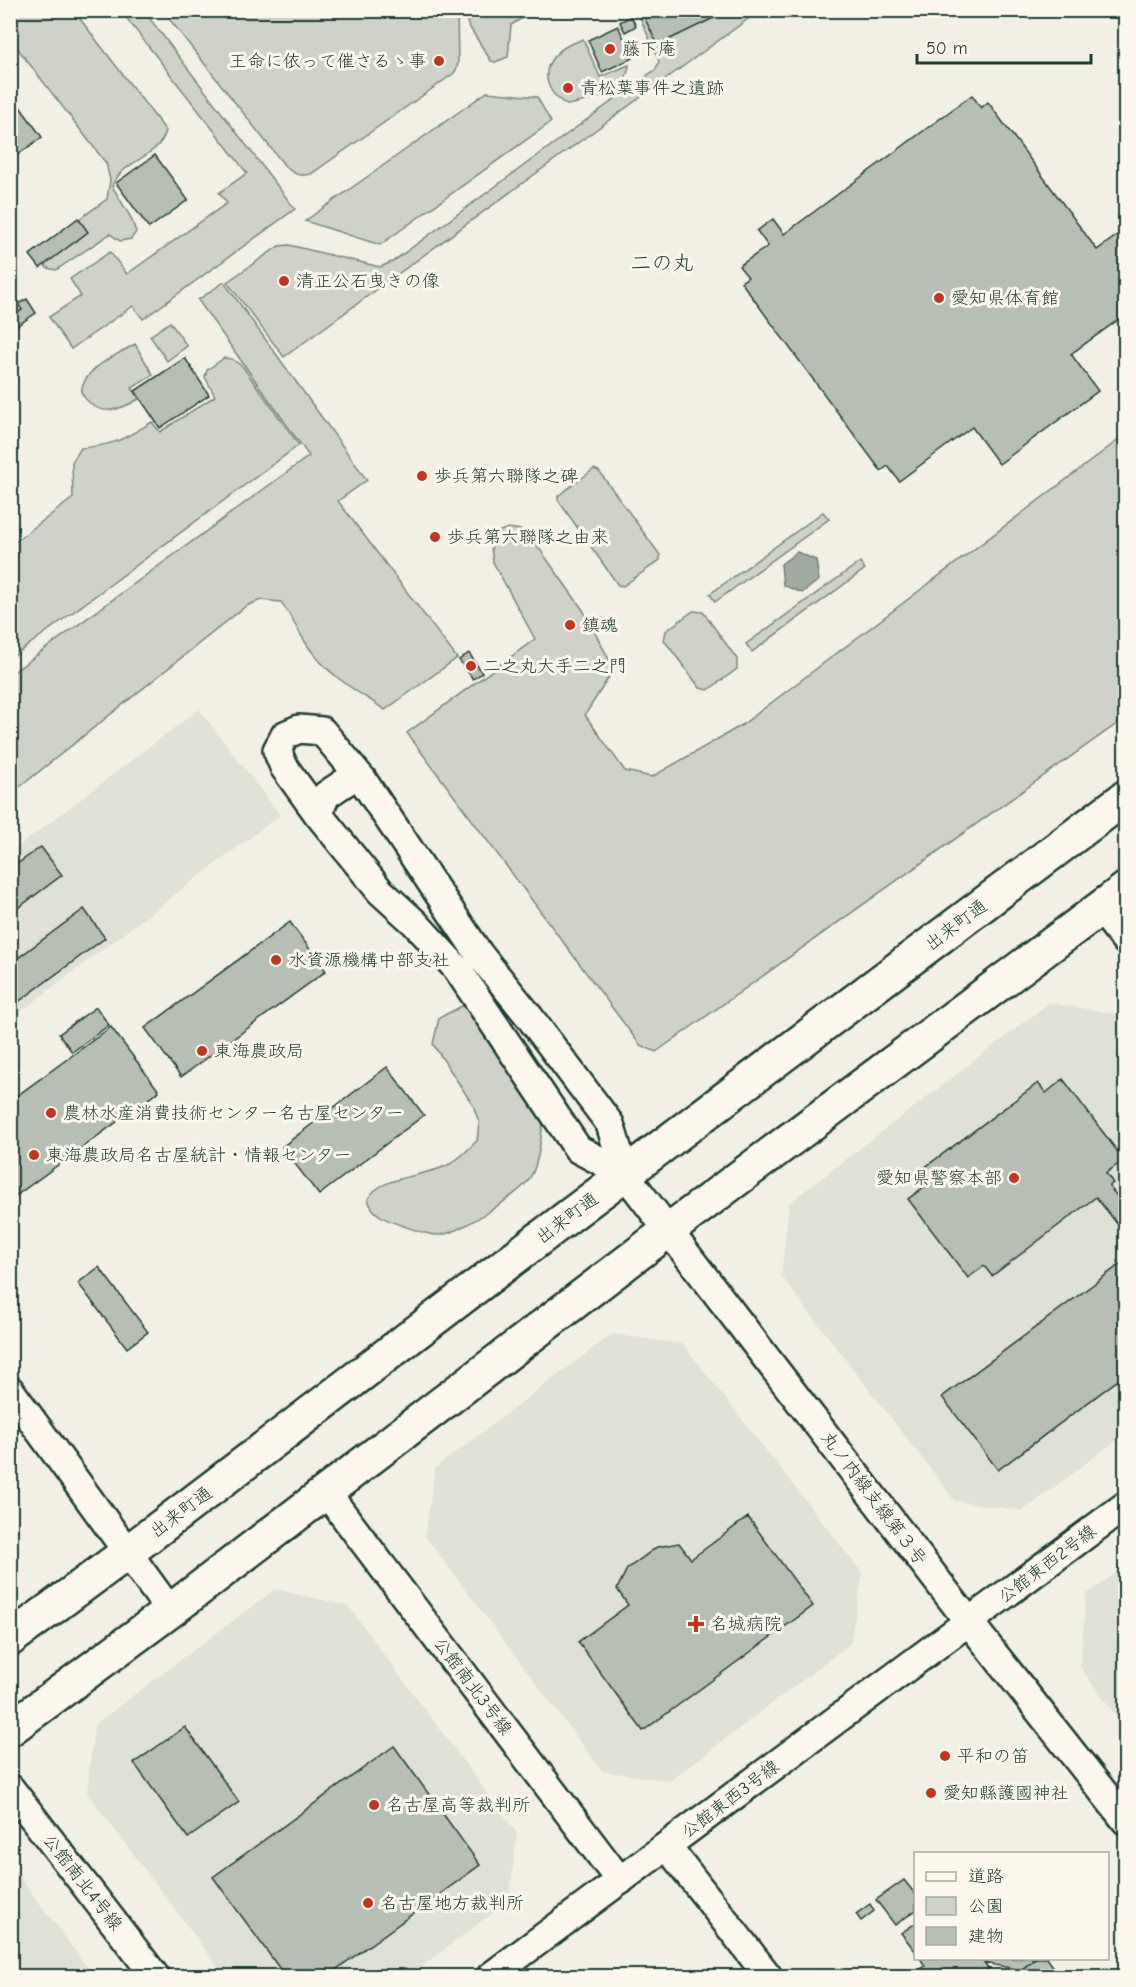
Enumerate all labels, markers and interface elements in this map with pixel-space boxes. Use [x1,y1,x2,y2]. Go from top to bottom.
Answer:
scale bar [917,27,1091,65]
text: 50 m [926,38,968,59]
place label: 藤下庵 [622,39,676,60]
marker: 藤下庵 [603,42,617,56]
place label: 王命に依って催さるゝ事 [229,51,427,72]
marker: 王命に依って催さるゝ事 [432,54,446,68]
place label: 青松葉事件之遺跡 [580,78,724,99]
marker: 青松葉事件之遺跡 [561,81,575,95]
district label: 二の丸 [631,251,694,275]
place label: 清正公石曳きの像 [296,271,440,292]
marker: 清正公石曳きの像 [277,274,291,288]
place label: 愛知県体育館 [951,288,1059,309]
marker: 愛知県体育館 [932,291,946,305]
place label: 歩兵第六聯隊之碑 [434,466,578,487]
marker: 歩兵第六聯隊之碑 [415,469,429,483]
place label: 歩兵第六聯隊之由来 [447,527,609,548]
marker: 歩兵第六聯隊之由来 [428,530,442,544]
place label: 鎮魂 [582,615,618,636]
marker: 鎮魂 [563,618,577,632]
place label: 二之丸大手二之門 [483,656,627,677]
marker: 二之丸大手二之門 [464,659,478,673]
street label: 出来町通 [921,895,991,955]
place label: 水資源機構中部支社 [288,950,450,971]
marker: 水資源機構中部支社 [269,953,283,967]
place label: 東海農政局 [214,1041,304,1062]
marker: 東海農政局 [195,1044,209,1058]
place label: 農林水産消費技術センター名古屋センター [63,1103,404,1124]
marker: 農林水産消費技術センター名古屋センター [44,1106,58,1120]
place label: 東海農政局名古屋統計・情報センター [46,1145,351,1166]
marker: 東海農政局名古屋統計・情報センター [27,1148,41,1162]
place label: 愛知県警察本部 [876,1168,1002,1189]
marker: 愛知県警察本部 [1007,1171,1021,1185]
street label: 出来町通 [532,1188,602,1248]
street label: 丸ノ内線支線第３号 [816,1427,931,1569]
street label: 出来町通 [146,1482,216,1542]
street label: 公館東西2号線 [994,1521,1101,1608]
place label: 名城病院 [710,1614,782,1635]
marker: 名城病院 [687,1615,705,1633]
street label: 公館南北3号線 [429,1633,516,1739]
place label: 平和の笛 [957,1746,1029,1767]
marker: 平和の笛 [938,1749,952,1763]
street label: 公館東西3号線 [677,1756,783,1843]
place label: 愛知縣護國神社 [943,1783,1069,1804]
marker: 愛知縣護國神社 [924,1786,938,1800]
place label: 名古屋高等裁判所 [386,1795,530,1816]
marker: 名古屋高等裁判所 [367,1798,381,1812]
street label: 公館南北4号線 [38,1830,127,1935]
legend [914,1852,1109,1960]
text: 道路 [968,1866,1004,1887]
place label: 名古屋地方裁判所 [380,1893,524,1914]
marker: 名古屋地方裁判所 [361,1896,375,1910]
text: 公園 [968,1896,1004,1917]
text: 建物 [968,1926,1004,1947]

